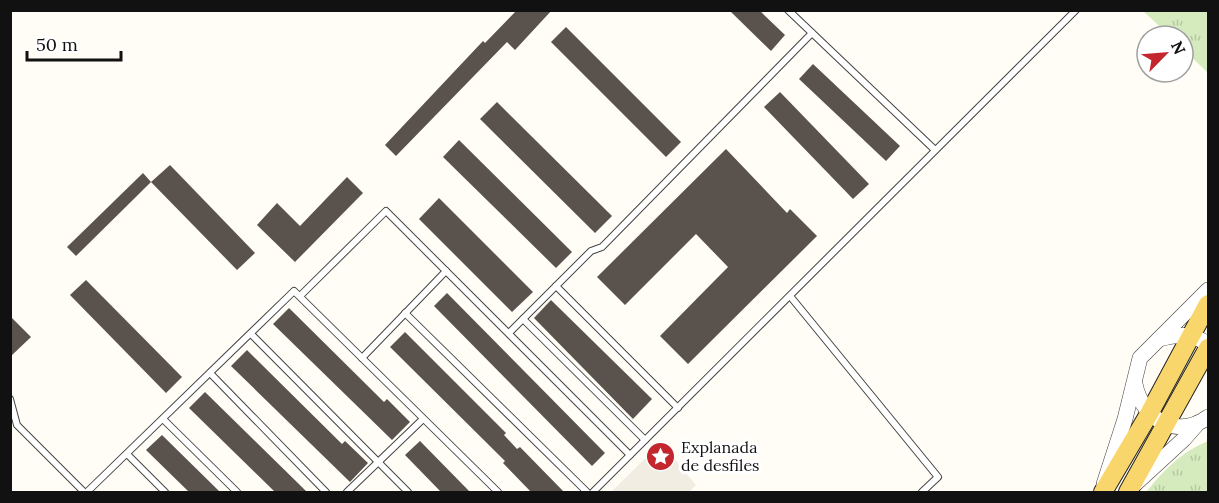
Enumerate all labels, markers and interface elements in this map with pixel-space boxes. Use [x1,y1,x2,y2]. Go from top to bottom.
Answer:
scale bar [27,24,122,62]
north arrow [1135,24,1195,84]
text: 50 m [36,33,78,56]
text: N [1167,38,1190,57]
place label: Explanada de desfiles [681,437,760,475]
place icon: Explanada de desfiles [644,440,676,472]

